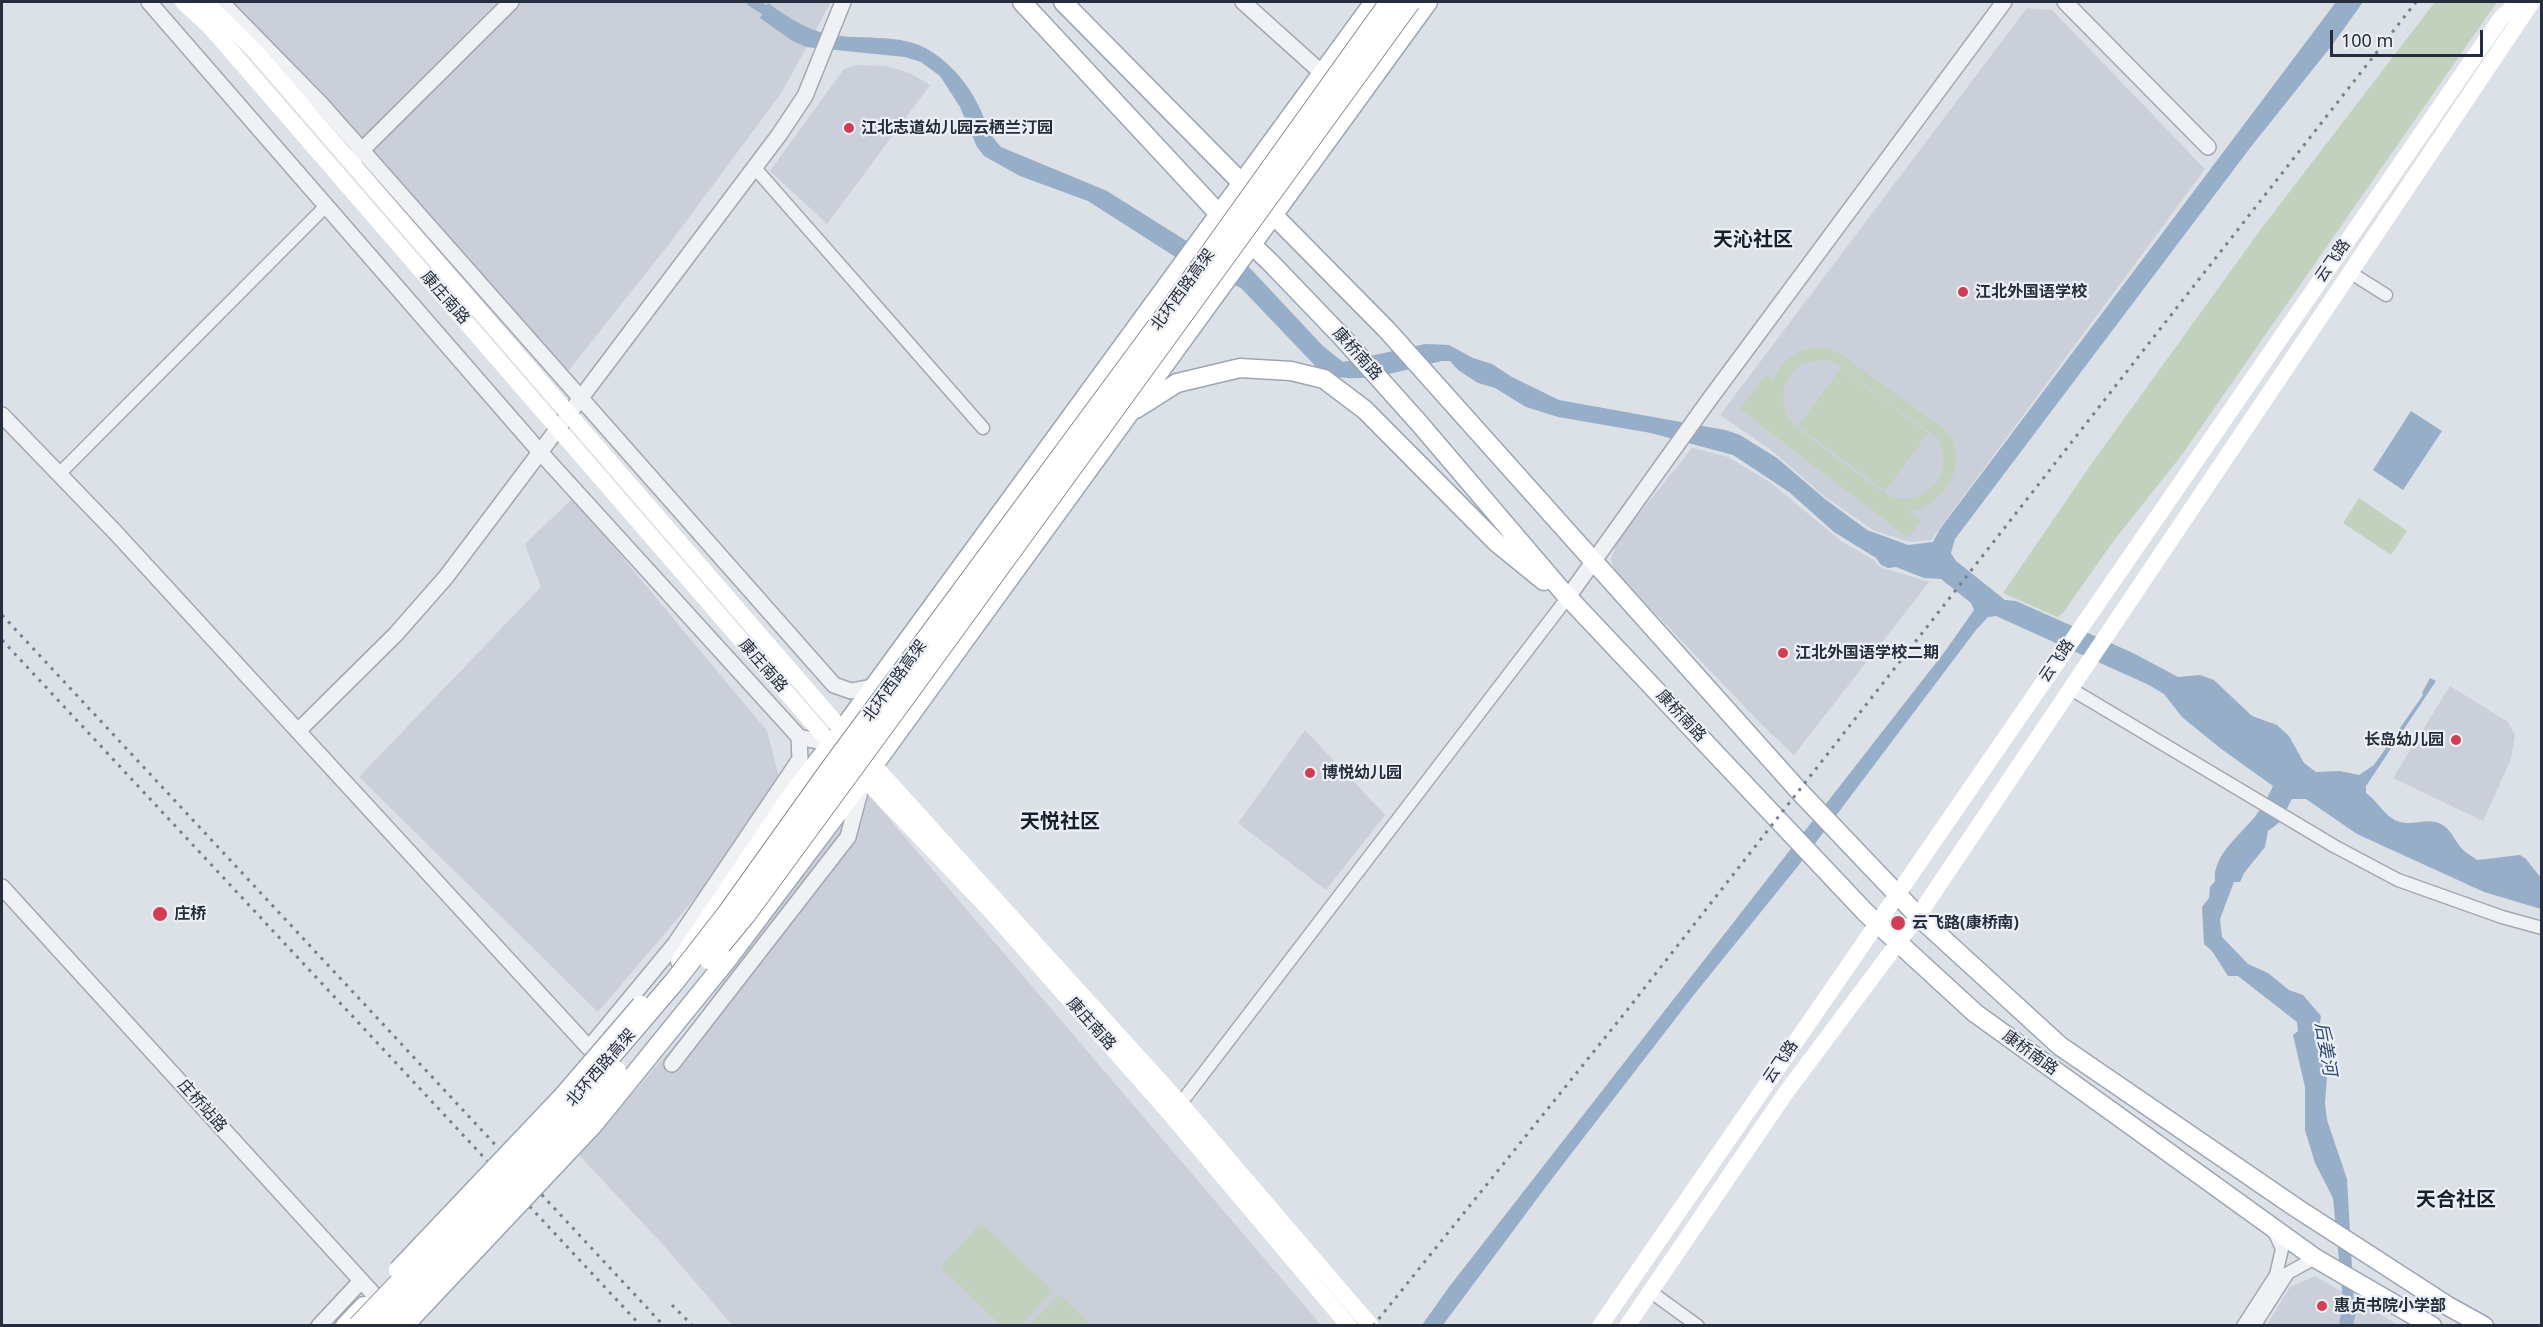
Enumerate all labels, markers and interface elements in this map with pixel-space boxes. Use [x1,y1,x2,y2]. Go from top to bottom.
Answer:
scale bar [2333,18,2486,56]
text: 100 m [2341,28,2393,52]
place label: 江北志道幼儿园云栖兰汀园 [861,118,1053,138]
marker: 江北志道幼儿园云栖兰汀园 [842,121,856,135]
district label: 天沁社区 [1713,228,1793,252]
street label: 云飞路 [2311,236,2355,286]
street label: 北环西路高架 [1147,246,1219,334]
street label: 康庄南路 [417,268,473,328]
place label: 江北外国语学校 [1975,282,2087,302]
marker: 江北外国语学校 [1956,285,1970,299]
street label: 康桥南路 [1328,324,1386,384]
street label: 康庄南路 [735,636,791,696]
street label: 云飞路 [2035,636,2079,686]
street label: 北环西路高架 [859,637,931,725]
place label: 江北外国语学校二期 [1795,643,1939,663]
marker: 江北外国语学校二期 [1776,646,1790,660]
street label: 康桥南路 [1652,686,1710,746]
place label: 长岛幼儿园 [2364,730,2444,750]
marker: 长岛幼儿园 [2449,733,2463,747]
place label: 博悦幼儿园 [1322,763,1402,783]
marker: 博悦幼儿园 [1303,766,1317,780]
district label: 天悦社区 [1020,810,1100,834]
place label: 庄桥 [174,904,206,924]
marker: 庄桥 [151,905,169,923]
place label: 云飞路(康桥南) [1912,913,2019,933]
marker: 云飞路(康桥南) [1889,914,1907,932]
street label: 康庄南路 [1062,994,1120,1054]
water label: 后姜河 [2310,1021,2340,1077]
street label: 北环西路高架 [562,1025,640,1111]
street label: 康桥南路 [1998,1026,2062,1080]
street label: 云飞路 [1760,1037,1802,1087]
street label: 庄桥站路 [173,1076,231,1136]
district label: 天合社区 [2416,1188,2496,1212]
place label: 惠贞书院小学部 [2334,1296,2446,1316]
marker: 惠贞书院小学部 [2315,1299,2329,1313]

